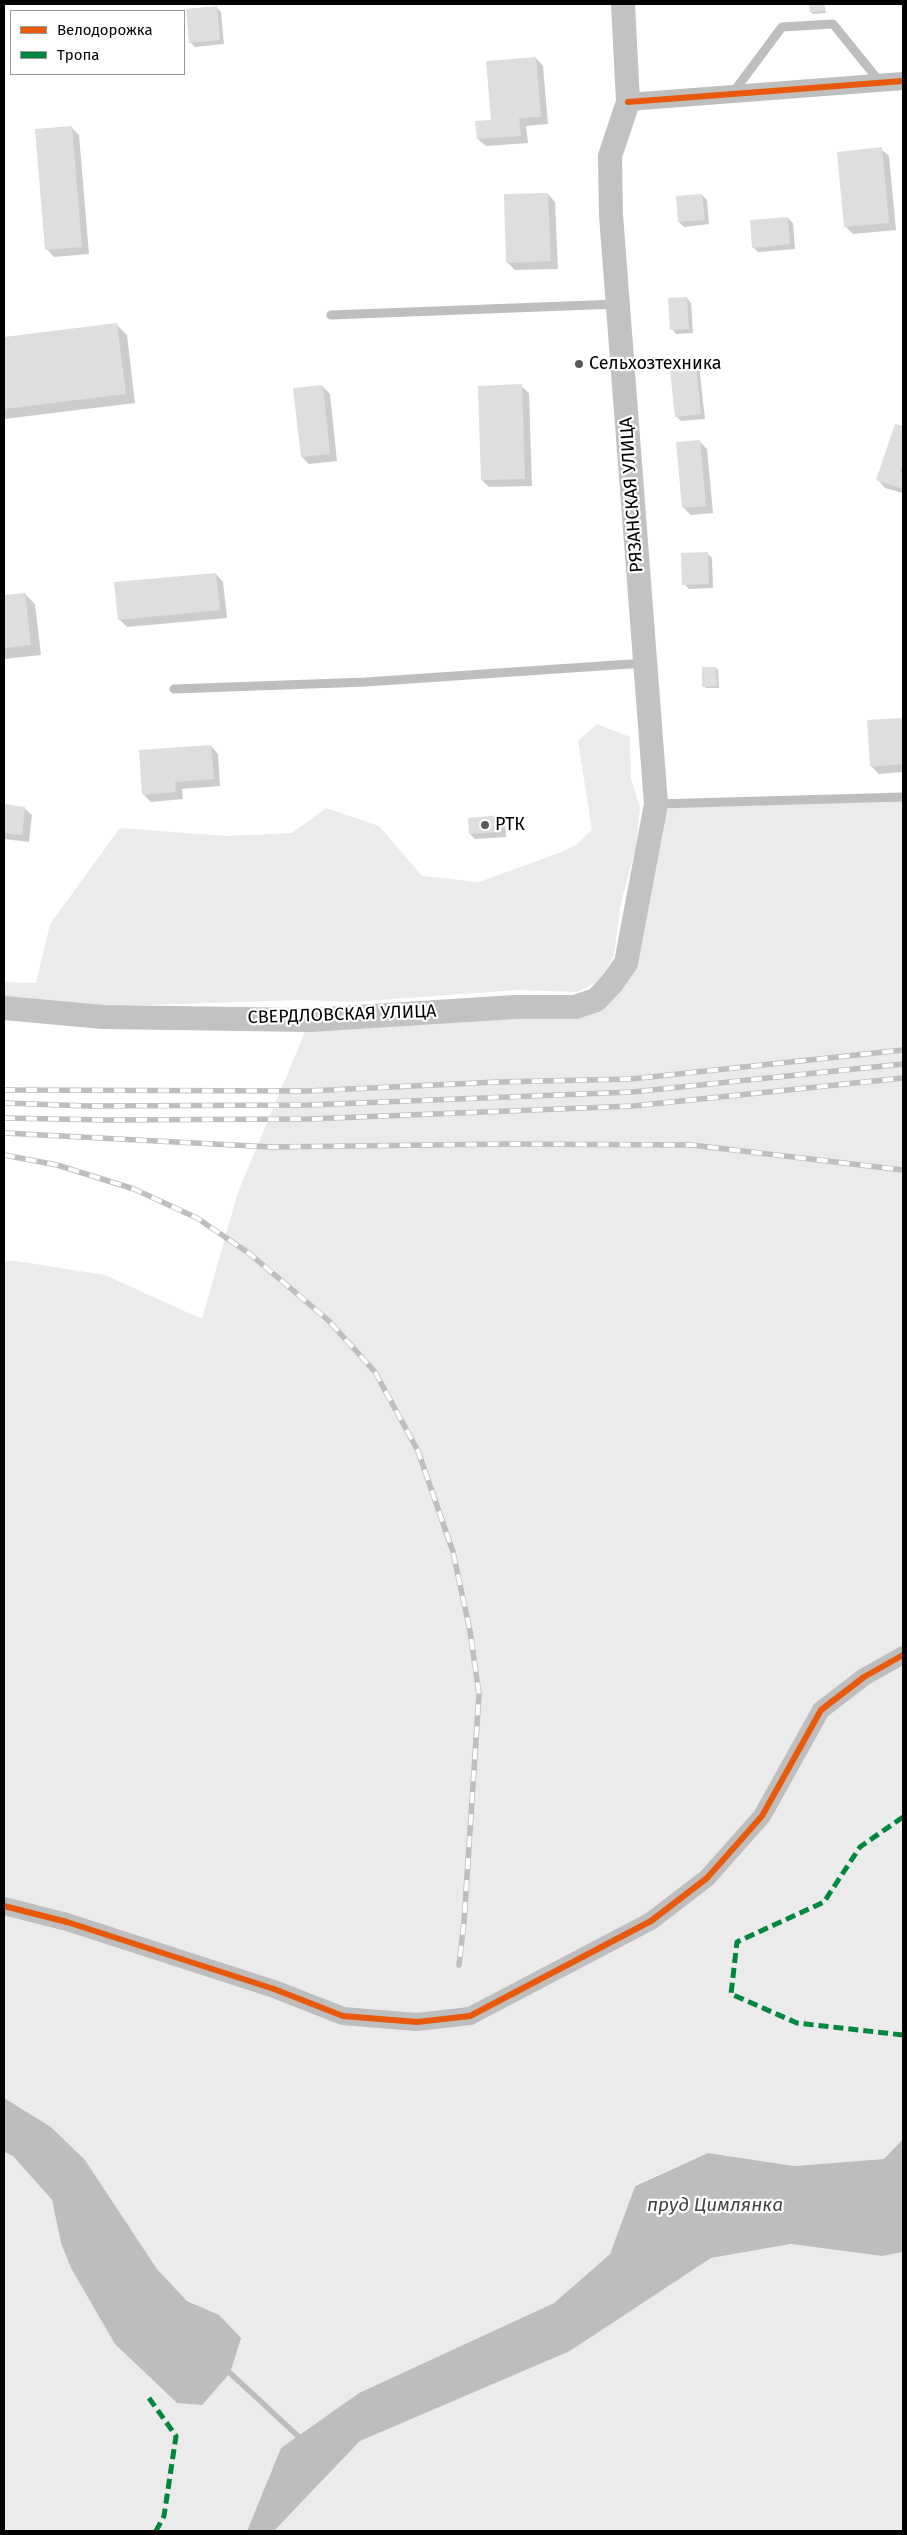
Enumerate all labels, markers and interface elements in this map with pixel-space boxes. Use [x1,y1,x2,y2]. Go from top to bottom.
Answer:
legend [10,10,185,75]
text: Велодорожка [57,21,153,39]
text: Тропа [57,46,99,64]
place label: Сельхозтехника [589,353,722,375]
marker: Сельхозтехника [573,358,585,370]
street label: РЯЗАНСКАЯ УЛИЦА [616,417,648,573]
place label: РТК [495,814,525,836]
marker: РТК [479,819,491,831]
street label: СВЕРДЛОВСКАЯ УЛИЦА [247,1001,437,1029]
water label: пруд Цимлянка [647,2195,783,2217]

